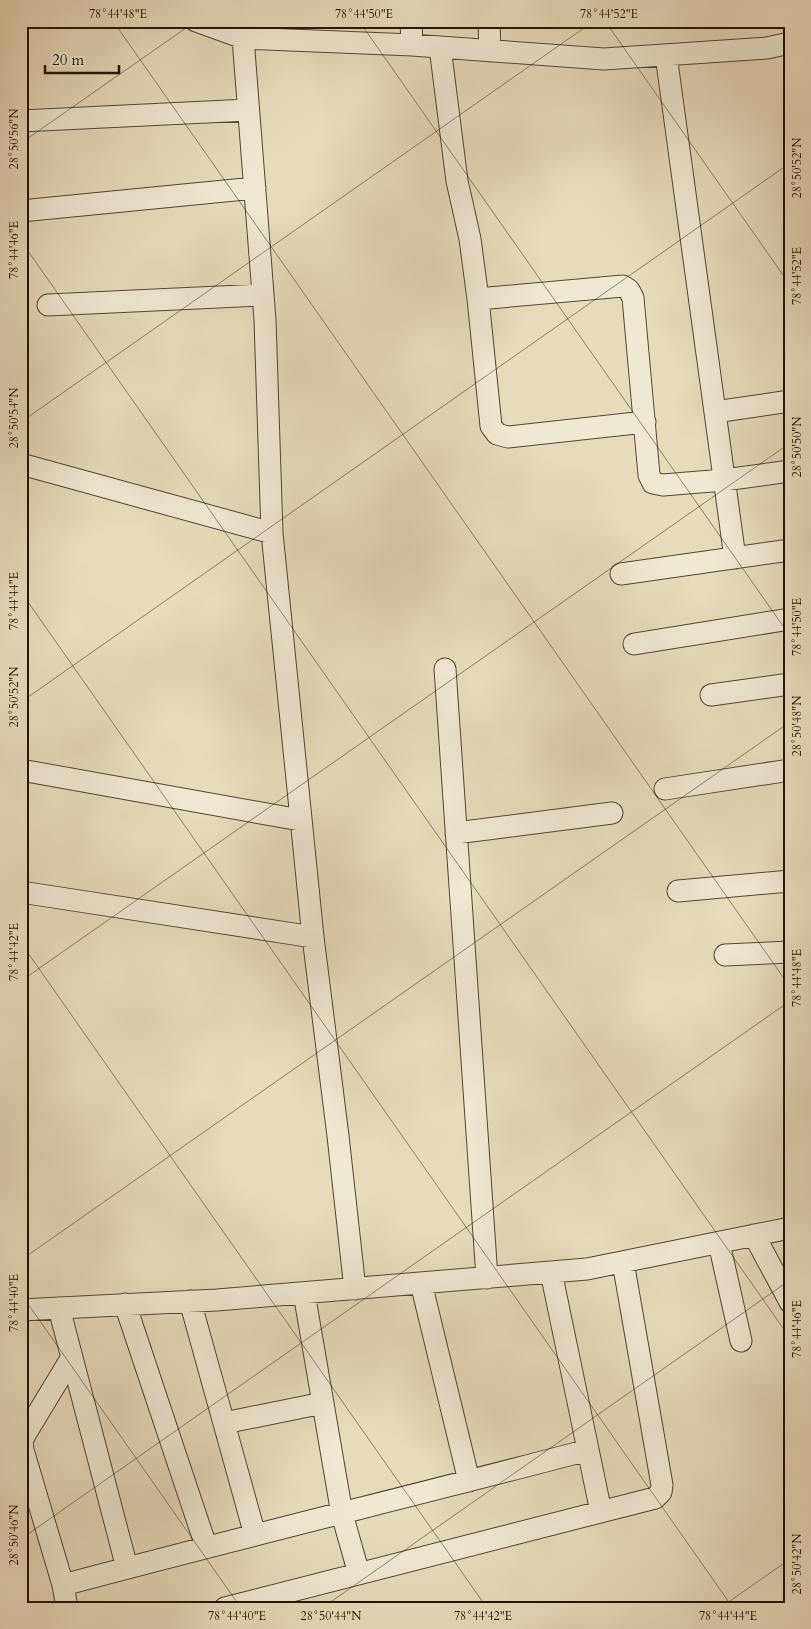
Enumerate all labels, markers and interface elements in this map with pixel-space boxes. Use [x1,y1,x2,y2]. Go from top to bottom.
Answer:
text: 78°44'48"E [89,6,147,22]
text: 78°44'50"E [335,6,393,22]
text: 78°44'52"E [580,6,638,22]
scale bar [45,42,119,74]
text: 20 m [52,50,84,70]
text: 28°50'56"N [6,108,22,169]
text: 28°50'52"N [789,137,805,198]
text: 78°44'46"E [6,221,22,279]
text: 78°44'52"E [789,247,805,305]
text: 28°50'54"N [6,387,22,448]
text: 28°50'50"N [789,416,805,477]
text: 78°44'44"E [6,572,22,630]
text: 78°44'50"E [789,598,805,656]
text: 28°50'52"N [6,666,22,727]
text: 28°50'48"N [789,695,805,756]
text: 78°44'42"E [6,923,22,981]
text: 78°44'48"E [789,949,805,1007]
text: 78°44'40"E [6,1274,22,1332]
text: 78°44'46"E [789,1300,805,1358]
text: 28°50'46"N [6,1504,22,1565]
text: 28°50'42"N [789,1533,805,1594]
text: 78°44'40"E [208,1608,266,1624]
text: 28°50'44"N [301,1608,362,1624]
text: 78°44'42"E [454,1608,512,1624]
text: 78°44'44"E [699,1608,757,1624]

